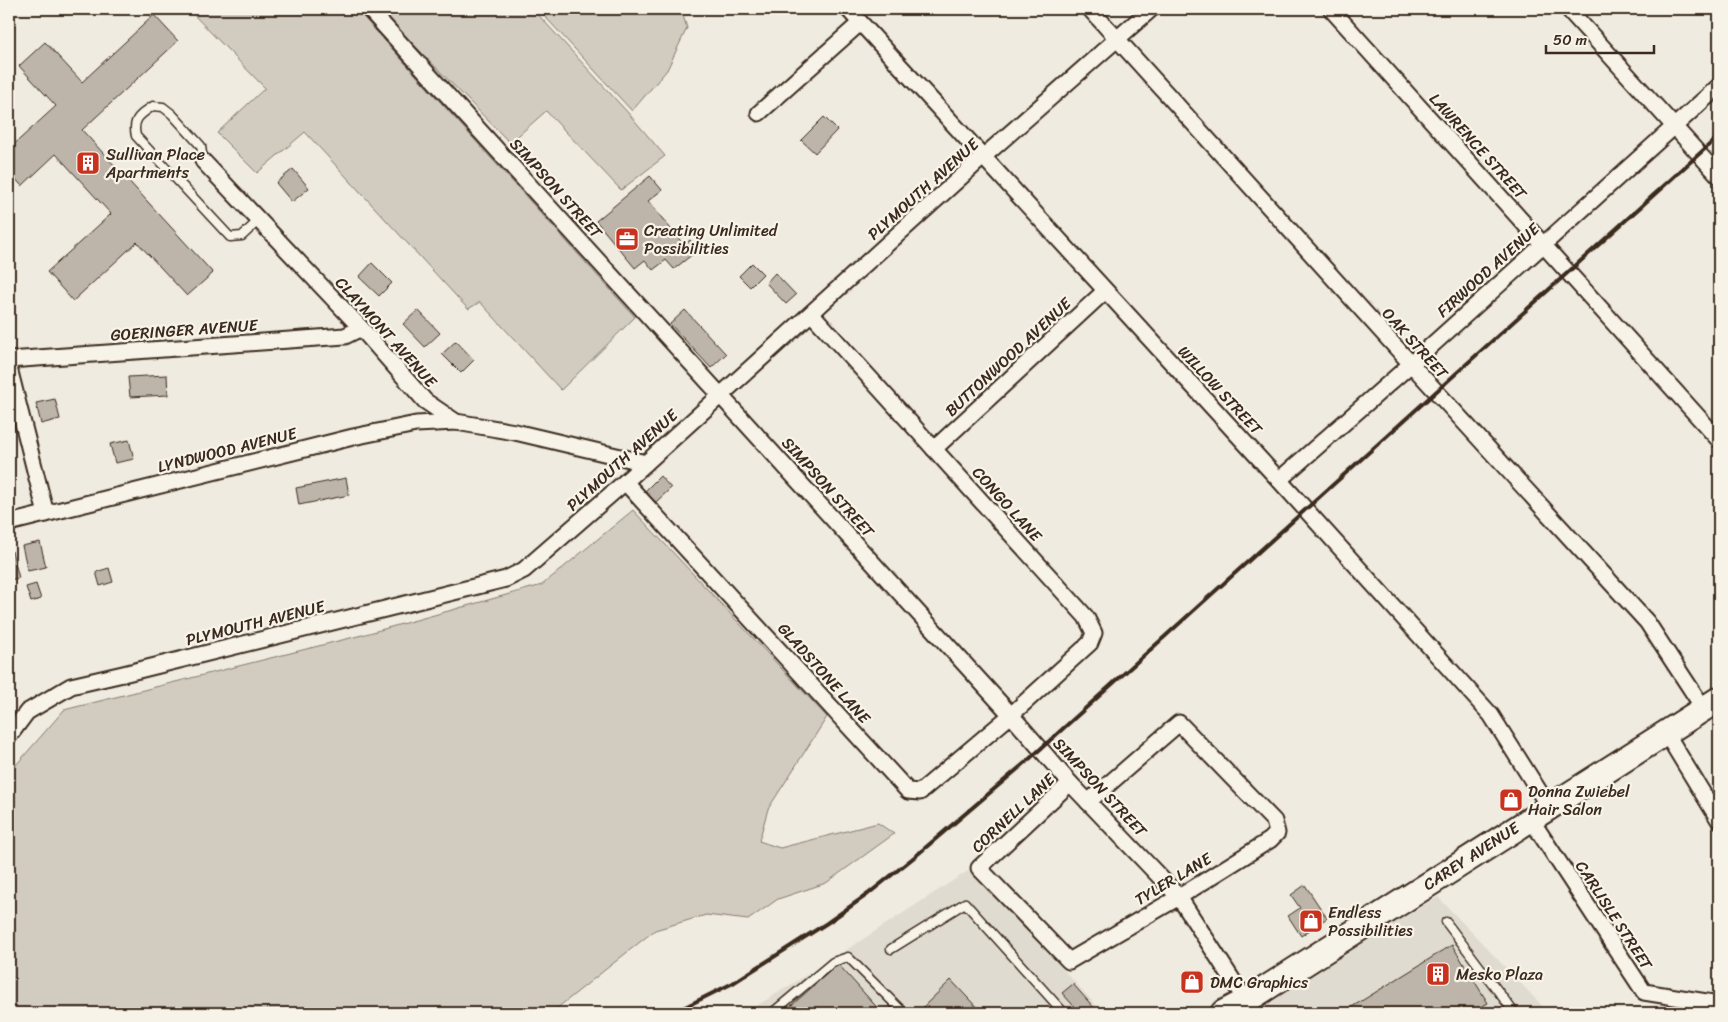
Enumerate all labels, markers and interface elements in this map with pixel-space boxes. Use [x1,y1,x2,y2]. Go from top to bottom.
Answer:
scale bar [1546,22,1653,54]
text: 50 m [1553,27,1588,53]
street label: LAWRENCE STREET [1422,86,1535,207]
street label: PLYMOUTH AVENUE [860,130,986,247]
street label: SIMPSON STREET [502,131,610,246]
place label: Sullivan Place Apartments [105,140,205,187]
building icon: Sullivan Place Apartments [75,150,101,176]
street label: FIRWOOD AVENUE [1430,215,1547,325]
place label: Creating Unlimited Possibilities [644,216,779,263]
office icon: Creating Unlimited Possibilities [614,226,640,252]
street label: CLAYMONT AVENUE [328,270,445,395]
street label: BUTTONWOOD AVENUE [938,289,1079,424]
street label: OAK STREET [1375,300,1456,387]
street label: GOERINGER AVENUE [110,310,260,350]
street label: WILLOW STREET [1170,338,1271,443]
street label: PLYMOUTH AVENUE [559,401,685,518]
street label: LYNDWOOD AVENUE [154,418,301,481]
street label: SIMPSON STREET [774,430,882,545]
street label: CONGO LANE [965,459,1050,549]
street label: PLYMOUTH AVENUE [183,591,329,654]
street label: GLADSTONE LANE [770,615,879,731]
street label: SIMPSON STREET [1046,730,1155,844]
street label: CORNELL LANE [964,765,1063,860]
place label: Donna Zwiebel Hair Salon [1528,777,1630,824]
shop icon: Donna Zwiebel Hair Salon [1498,787,1524,813]
street label: CAREY AVENUE [1417,813,1526,898]
street label: TYLER LANE [1129,844,1218,914]
street label: CARLISLE STREET [1568,854,1661,977]
place label: Endless Possibilities [1328,898,1413,945]
shop icon: Endless Possibilities [1298,908,1324,934]
place label: Mesko Plaza [1456,960,1543,989]
building icon: Mesko Plaza [1425,961,1451,987]
place label: DMC Graphics [1210,968,1309,997]
shop icon: DMC Graphics [1179,969,1205,995]

